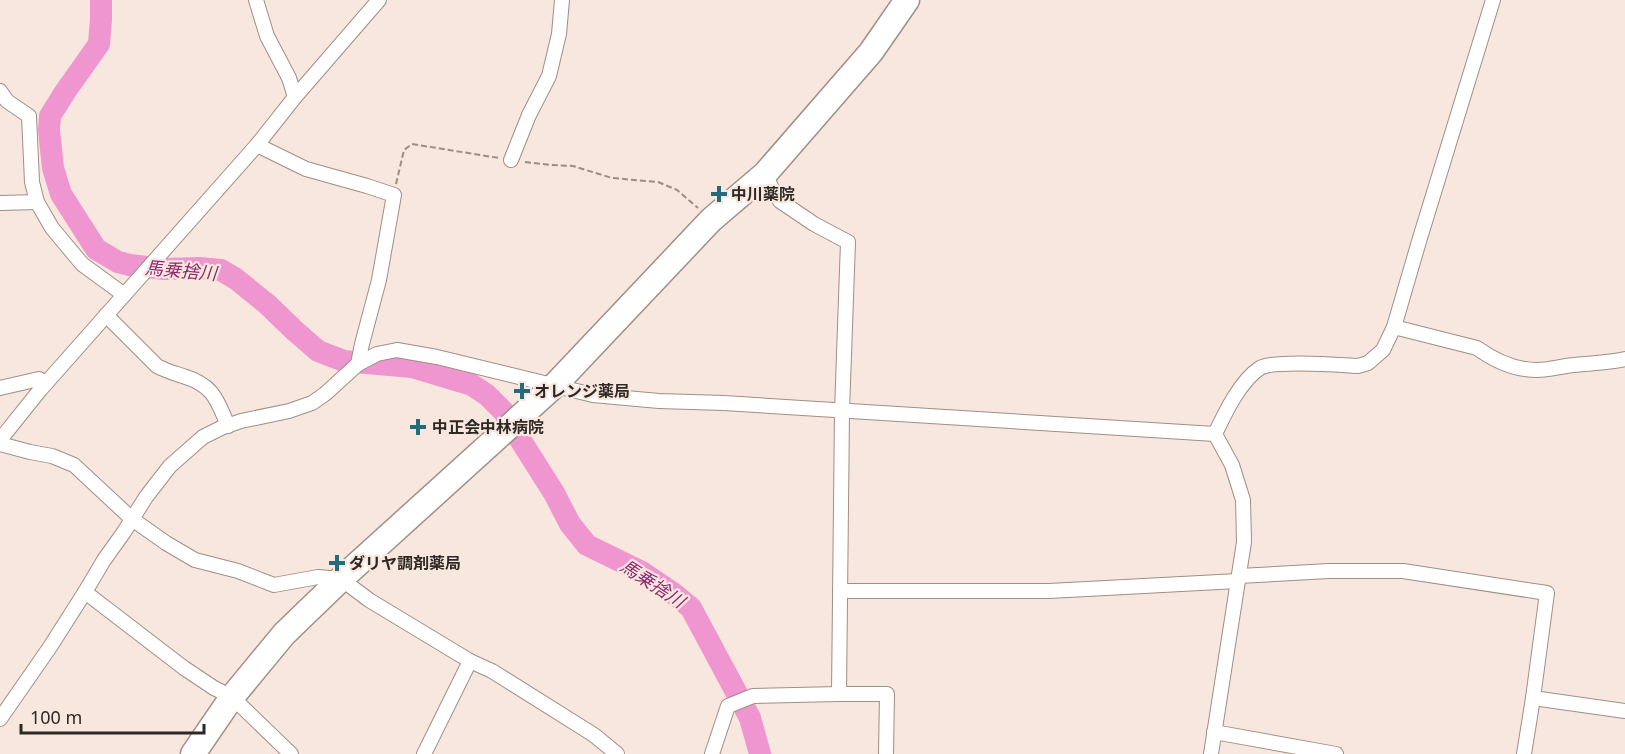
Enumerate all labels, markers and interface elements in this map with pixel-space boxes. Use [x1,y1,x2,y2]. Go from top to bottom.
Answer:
place label: 中川薬院 [731,183,795,205]
marker: 中川薬院 [712,187,726,201]
water label: 馬乗捨川 [144,255,220,285]
place label: オレンジ薬局 [534,380,630,402]
marker: オレンジ薬局 [515,384,529,398]
place label: 中正会中林病院 [432,416,544,438]
marker: 中正会中林病院 [409,418,427,436]
place label: ダリヤ調剤薬局 [349,552,461,574]
water label: 馬乗捨川 [616,553,691,614]
marker: ダリヤ調剤薬局 [330,556,344,570]
scale bar [21,697,204,735]
text: 100 m [30,705,82,729]

